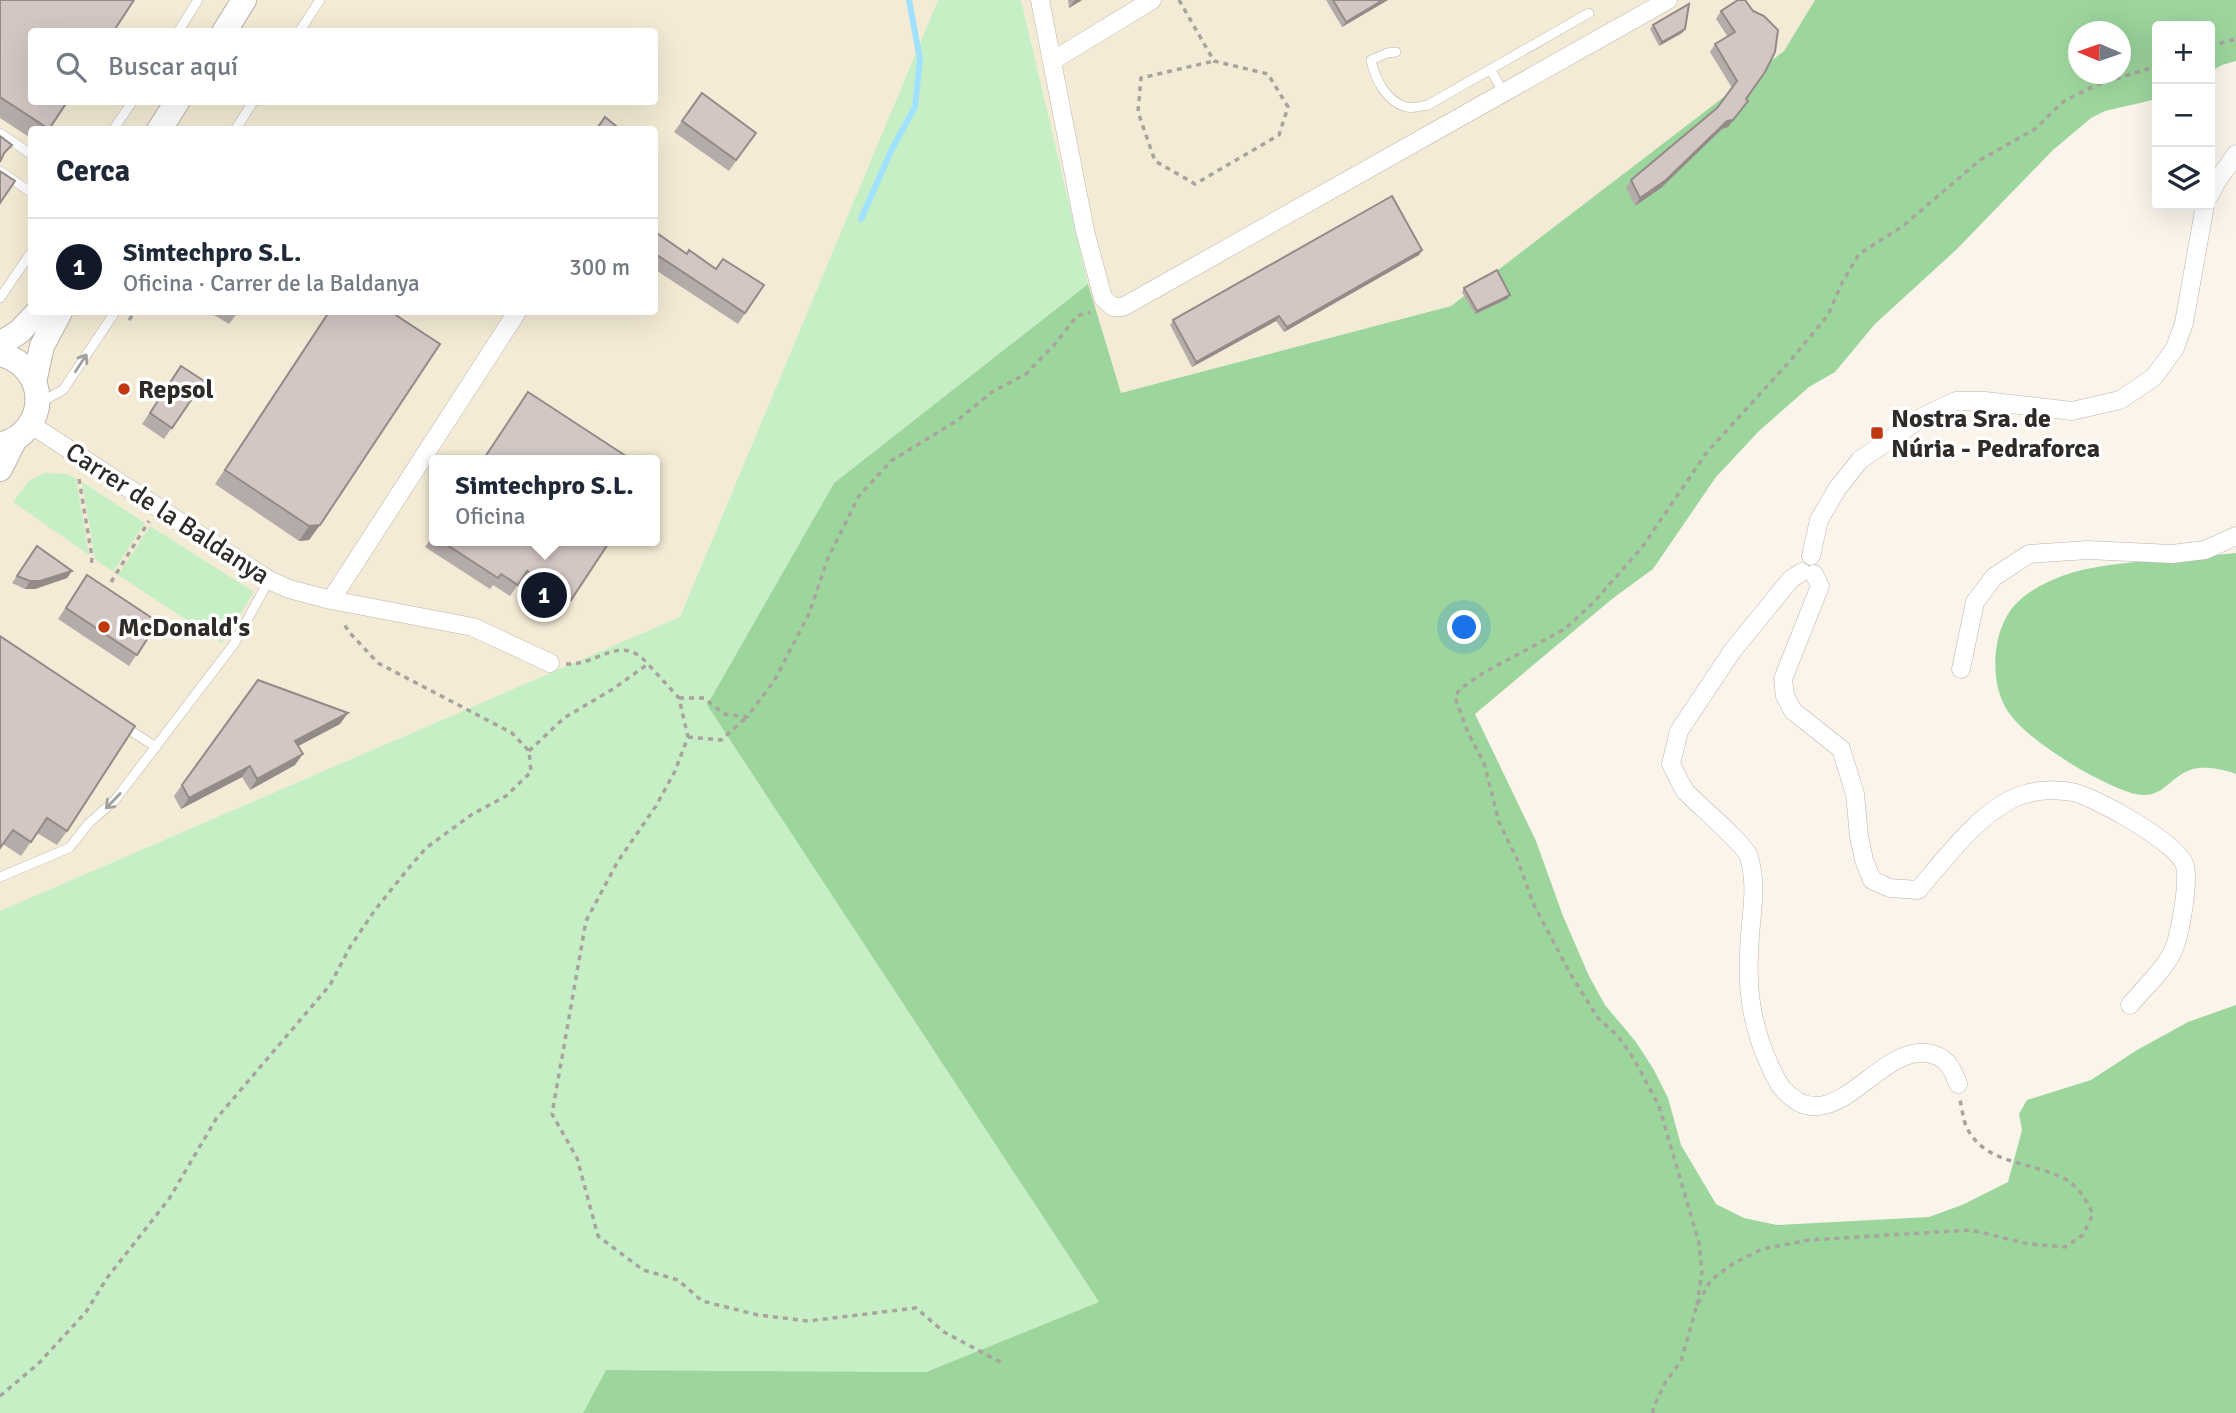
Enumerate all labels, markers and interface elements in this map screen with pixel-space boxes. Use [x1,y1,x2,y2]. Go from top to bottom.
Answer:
north arrow [2068,21,2131,84]
map controls [2152,21,2215,210]
button: + [2152,21,2215,84]
search box [28,28,658,105]
icon: search [52,48,90,86]
text: Buscar aquí [108,51,238,83]
button: − [2152,84,2215,147]
button: layers [2152,147,2215,210]
text: Cerca [56,153,130,190]
text: Simtechpro S.L. [123,237,301,269]
text: 1 [73,253,85,282]
text: 300 m [569,253,630,282]
text: Oficina · Carrer de la Baldanya [123,269,420,298]
one-way arrow [73,354,88,373]
place label: Repsol [138,374,214,406]
marker: Repsol [116,381,132,397]
place label: Nostra Sra. de Núria - Pedraforca [1891,403,2100,465]
marker: Nostra Sra. de Núria - Pedraforca [1869,425,1885,441]
street label: Carrer de la Baldanya [59,436,275,592]
popup [429,455,660,546]
text: Simtechpro S.L. [455,470,634,502]
text: Oficina [455,502,525,531]
pin: 1 [521,569,567,621]
your location [1447,610,1481,644]
place label: McDonald's [118,612,250,644]
marker: McDonald's [96,619,112,635]
one-way arrow [105,792,122,809]

